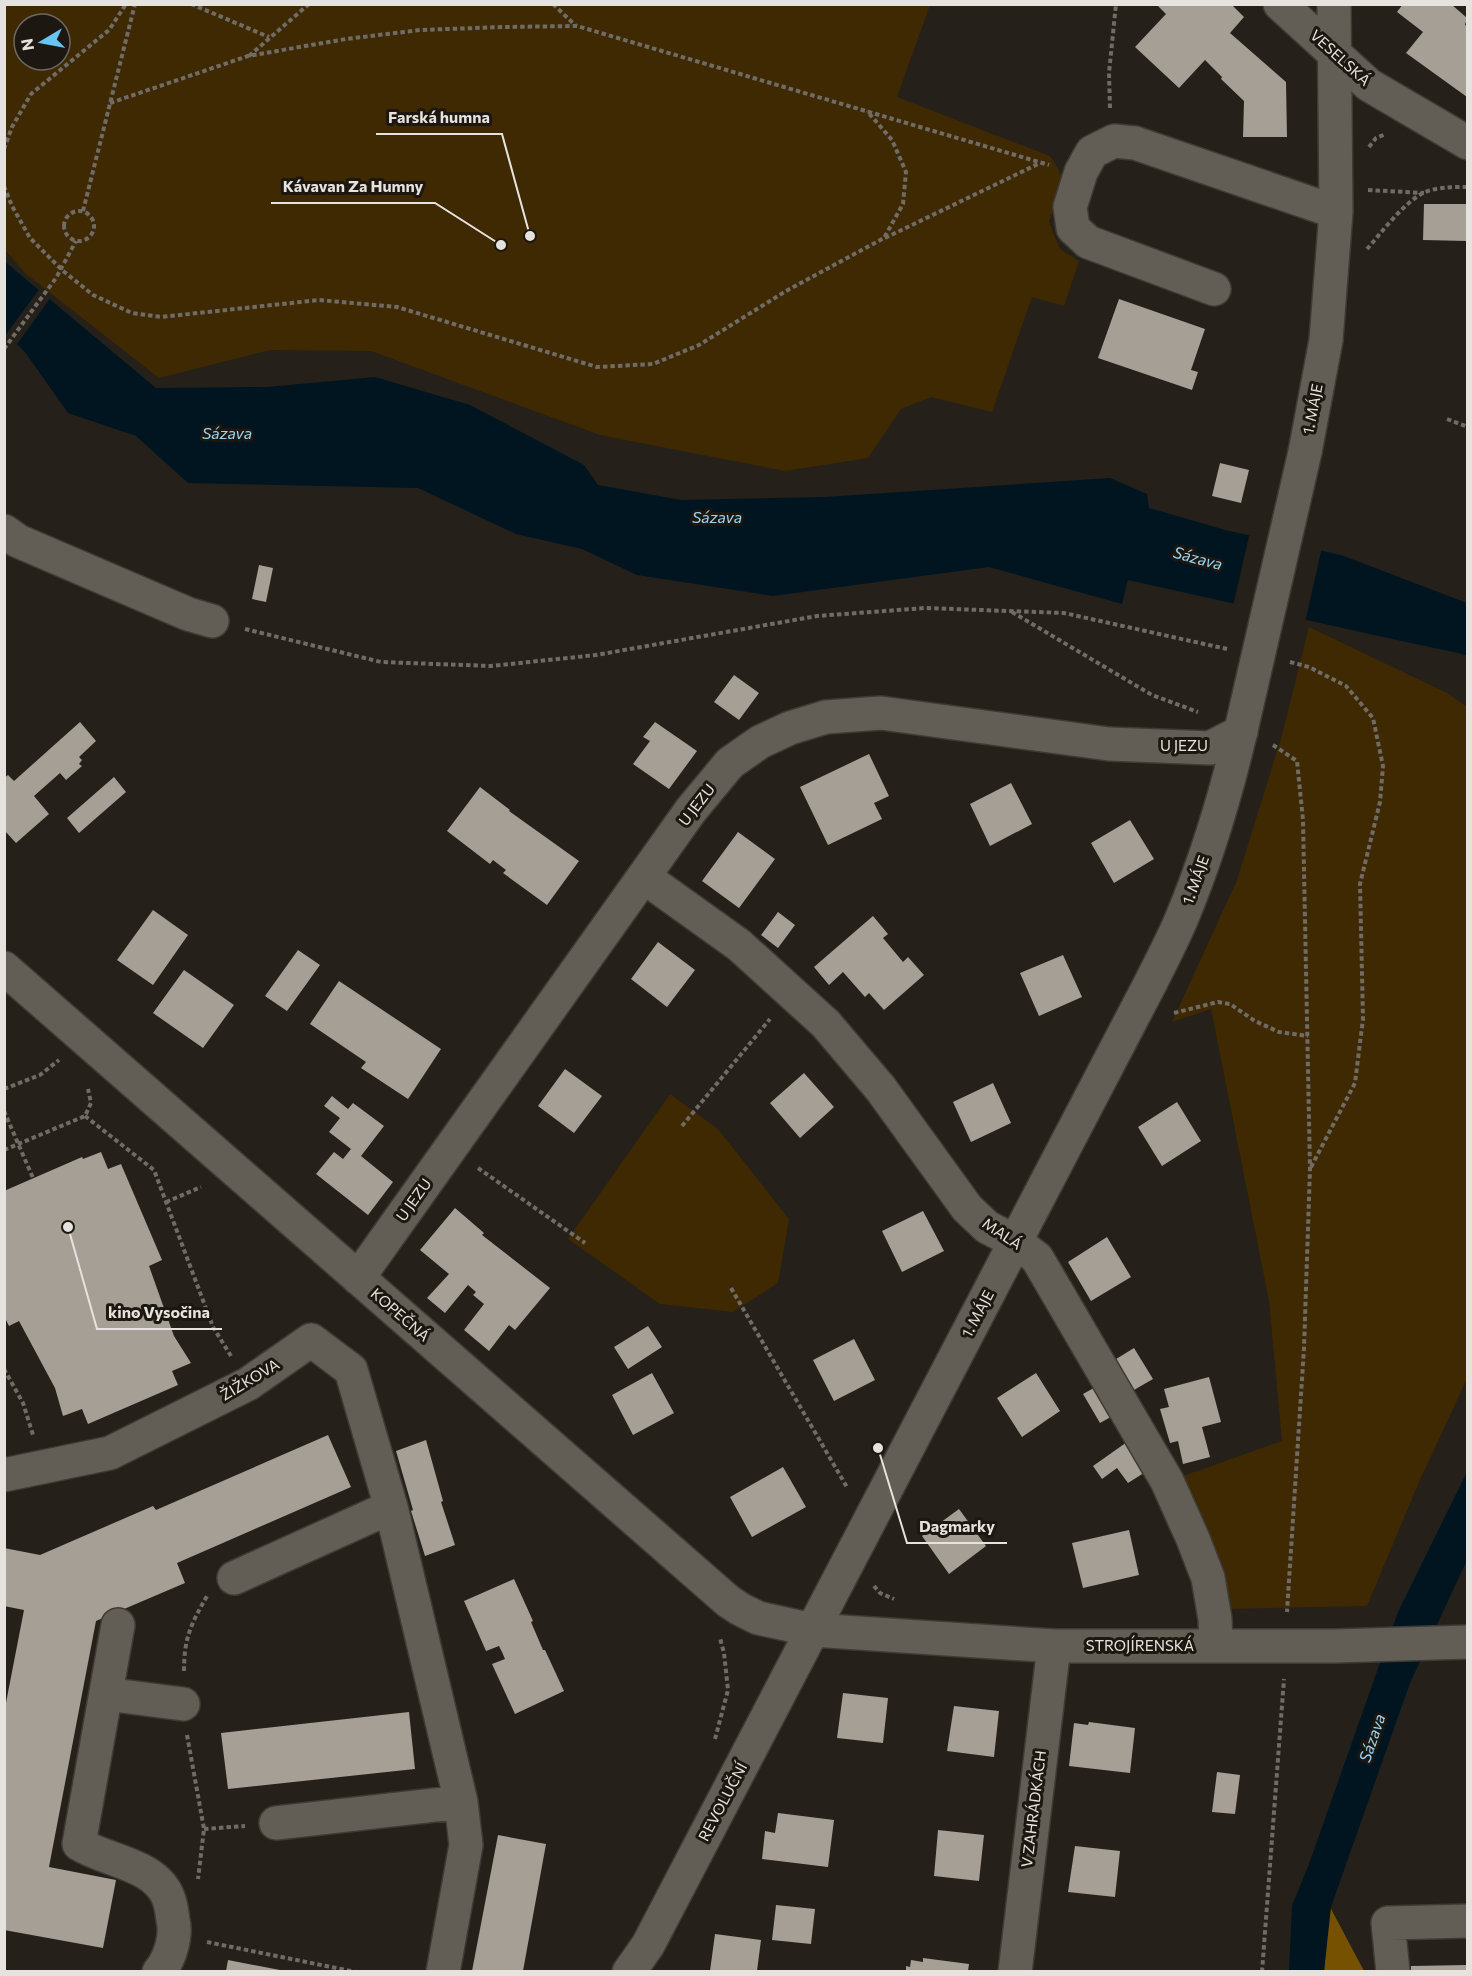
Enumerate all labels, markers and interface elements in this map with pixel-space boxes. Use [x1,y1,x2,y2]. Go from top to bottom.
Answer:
north arrow [12,12,72,72]
street label: VESELSKÁ [1307,25,1375,89]
text: N [16,37,37,52]
callout: Farská humna [376,100,502,134]
text: Farská humna [388,107,490,126]
callout: Kávavan Za Humny [271,169,435,203]
text: Kávavan Za Humny [283,176,424,195]
street label: 1. MÁJE [1297,382,1326,435]
water label: Sázava [202,423,252,442]
water label: Sázava [692,507,742,526]
water label: Sázava [1171,542,1225,573]
street label: U JEZU [1160,736,1208,754]
street label: U JEZU [674,780,718,829]
street label: 1. MÁJE [1177,852,1212,907]
street label: U JEZU [392,1175,435,1224]
street label: MALÁ [979,1213,1026,1253]
street label: KOPEČNÁ [368,1283,434,1345]
street label: 1. MÁJE [956,1286,997,1340]
callout: kino Vysočina [97,1295,222,1329]
text: kino Vysočina [108,1302,210,1321]
street label: ŽIŽKOVA [216,1354,282,1404]
callout: Dagmarky [907,1509,1007,1543]
text: Dagmarky [919,1516,995,1535]
street label: STROJÍRENSKÁ [1086,1635,1194,1654]
water label: Sázava [1354,1711,1389,1765]
street label: V ZAHRÁDKÁCH [1016,1749,1049,1868]
street label: REVOLUČNÍ [693,1758,751,1844]

